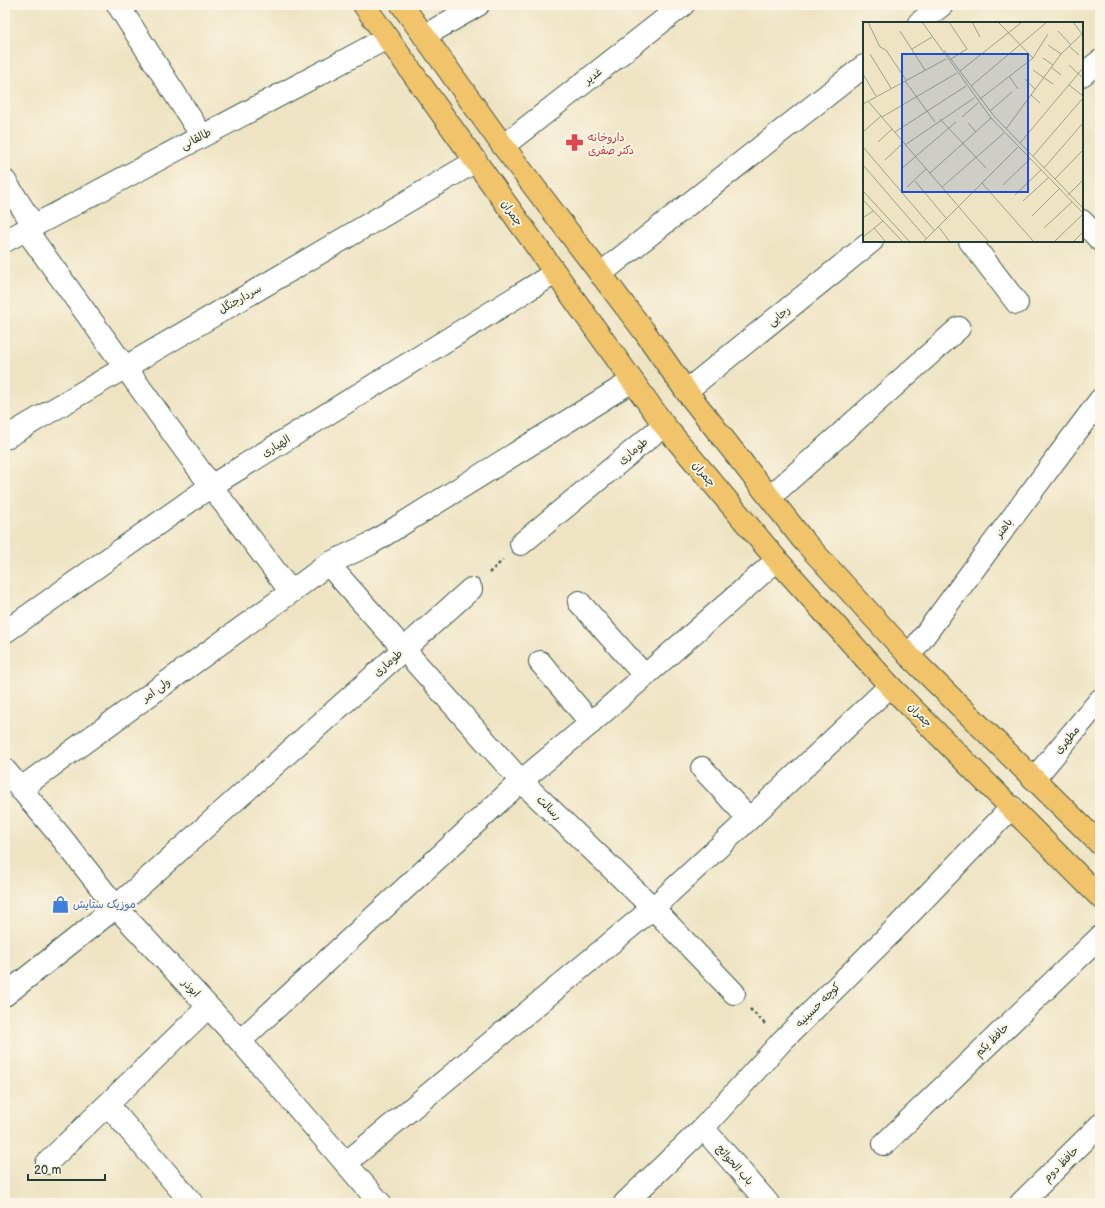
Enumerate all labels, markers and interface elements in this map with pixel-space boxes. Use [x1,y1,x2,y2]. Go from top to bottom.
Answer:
inset map [863,22,1083,242]
street label: غدیر [581,65,605,88]
street label: طالقانی [179,126,214,153]
place label: داروخانه دکتر صفری [588,131,634,157]
pharmacy icon: داروخانه دکتر صفری [565,133,585,153]
street label: چمران [498,198,526,228]
street label: سردارجنگل [216,282,264,316]
street label: رجایی [765,303,793,330]
street label: الهیاری [259,432,293,460]
street label: طوماری [616,435,650,467]
street label: چمران [690,459,718,489]
street label: باهنر [992,516,1016,542]
street label: طوماری [371,647,405,679]
street label: ولی امر [138,675,174,706]
street label: چمران [905,700,935,730]
street label: مطهری [1052,723,1082,757]
street label: رسالت [534,793,564,823]
shop icon: موزیک ستایش [50,894,70,914]
place label: موزیک ستایش [73,898,136,912]
street label: ابوذر [178,975,203,1001]
street label: کوچه حسینیه [793,980,844,1031]
street label: حافظ یکم [972,1020,1013,1061]
street label: باب الحوائج [713,1142,756,1189]
street label: حافظ دوم [1040,1143,1083,1186]
scale bar [28,1156,105,1182]
text: 20 m [34,1163,61,1178]

